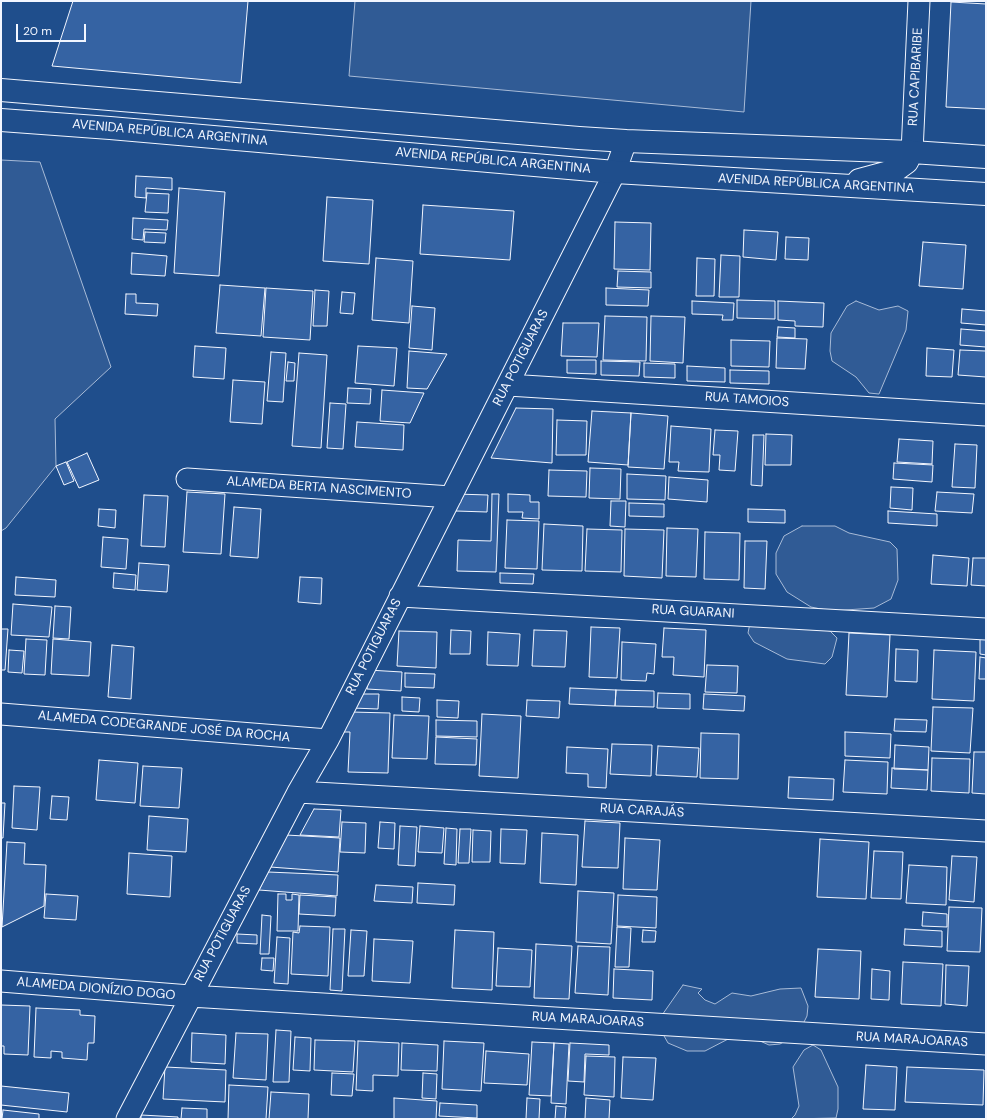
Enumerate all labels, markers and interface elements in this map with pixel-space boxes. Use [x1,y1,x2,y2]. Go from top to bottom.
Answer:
scale bar [18,16,88,42]
text: 20 m [23,23,52,39]
street label: RUA CAPIBARIBE [906,27,926,127]
street label: AVENIDA REPÚBLICA ARGENTINA [72,117,268,149]
street label: AVENIDA REPÚBLICA ARGENTINA [395,145,591,177]
street label: AVENIDA REPÚBLICA ARGENTINA [718,171,914,197]
street label: RUA POTIGUARAS [490,307,552,409]
street label: RUA TAMOIOS [704,389,790,411]
street label: ALAMEDA BERTA NASCIMENTO [226,474,412,502]
street label: RUA POTIGUARAS [343,596,405,698]
street label: RUA GUARANI [651,602,735,622]
street label: ALAMEDA CODEGRANDE JOSÉ DA ROCHA [37,708,291,746]
street label: RUA CARAJÁS [599,801,685,821]
street label: RUA POTIGUARAS [191,884,255,984]
street label: ALAMEDA DIONÍZIO DOGO [16,974,176,1004]
street label: RUA MARAJOARAS [532,1009,644,1031]
street label: RUA MARAJOARAS [856,1029,968,1051]

